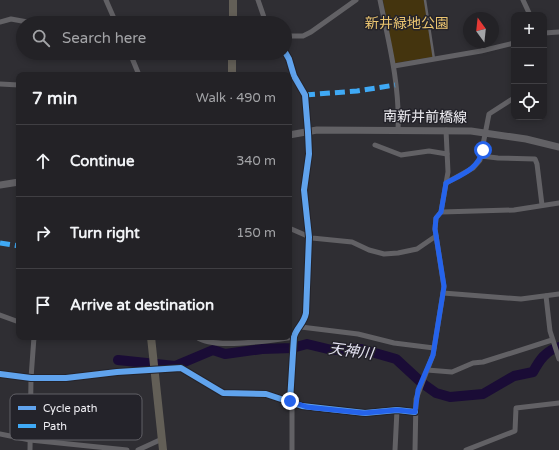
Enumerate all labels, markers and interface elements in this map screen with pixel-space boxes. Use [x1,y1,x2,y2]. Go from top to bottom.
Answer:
north arrow [463,12,499,48]
map controls [511,12,547,120]
button: + [511,12,547,48]
park label: 新井緑地公園 [365,15,449,32]
search box [16,16,292,60]
icon: search [30,27,52,49]
text: Search here [62,29,146,47]
button: − [511,48,547,84]
button: locate [511,84,547,120]
text: 7 min [32,88,77,109]
text: Walk · 490 m [196,90,276,106]
street label: 南新井前橋線 [383,108,467,126]
route start [474,141,492,159]
icon: ahead [32,150,54,172]
text: Continue [70,152,134,170]
text: 340 m [236,153,276,169]
icon: right [32,222,54,244]
text: Turn right [70,224,140,242]
text: 150 m [236,225,276,241]
icon: arrive [32,294,54,316]
text: Arrive at destination [70,296,214,314]
water label: 天神川 [328,339,376,363]
route end [281,392,299,410]
legend [10,394,142,440]
text: Cycle path [43,402,98,415]
text: Path [43,420,67,433]

